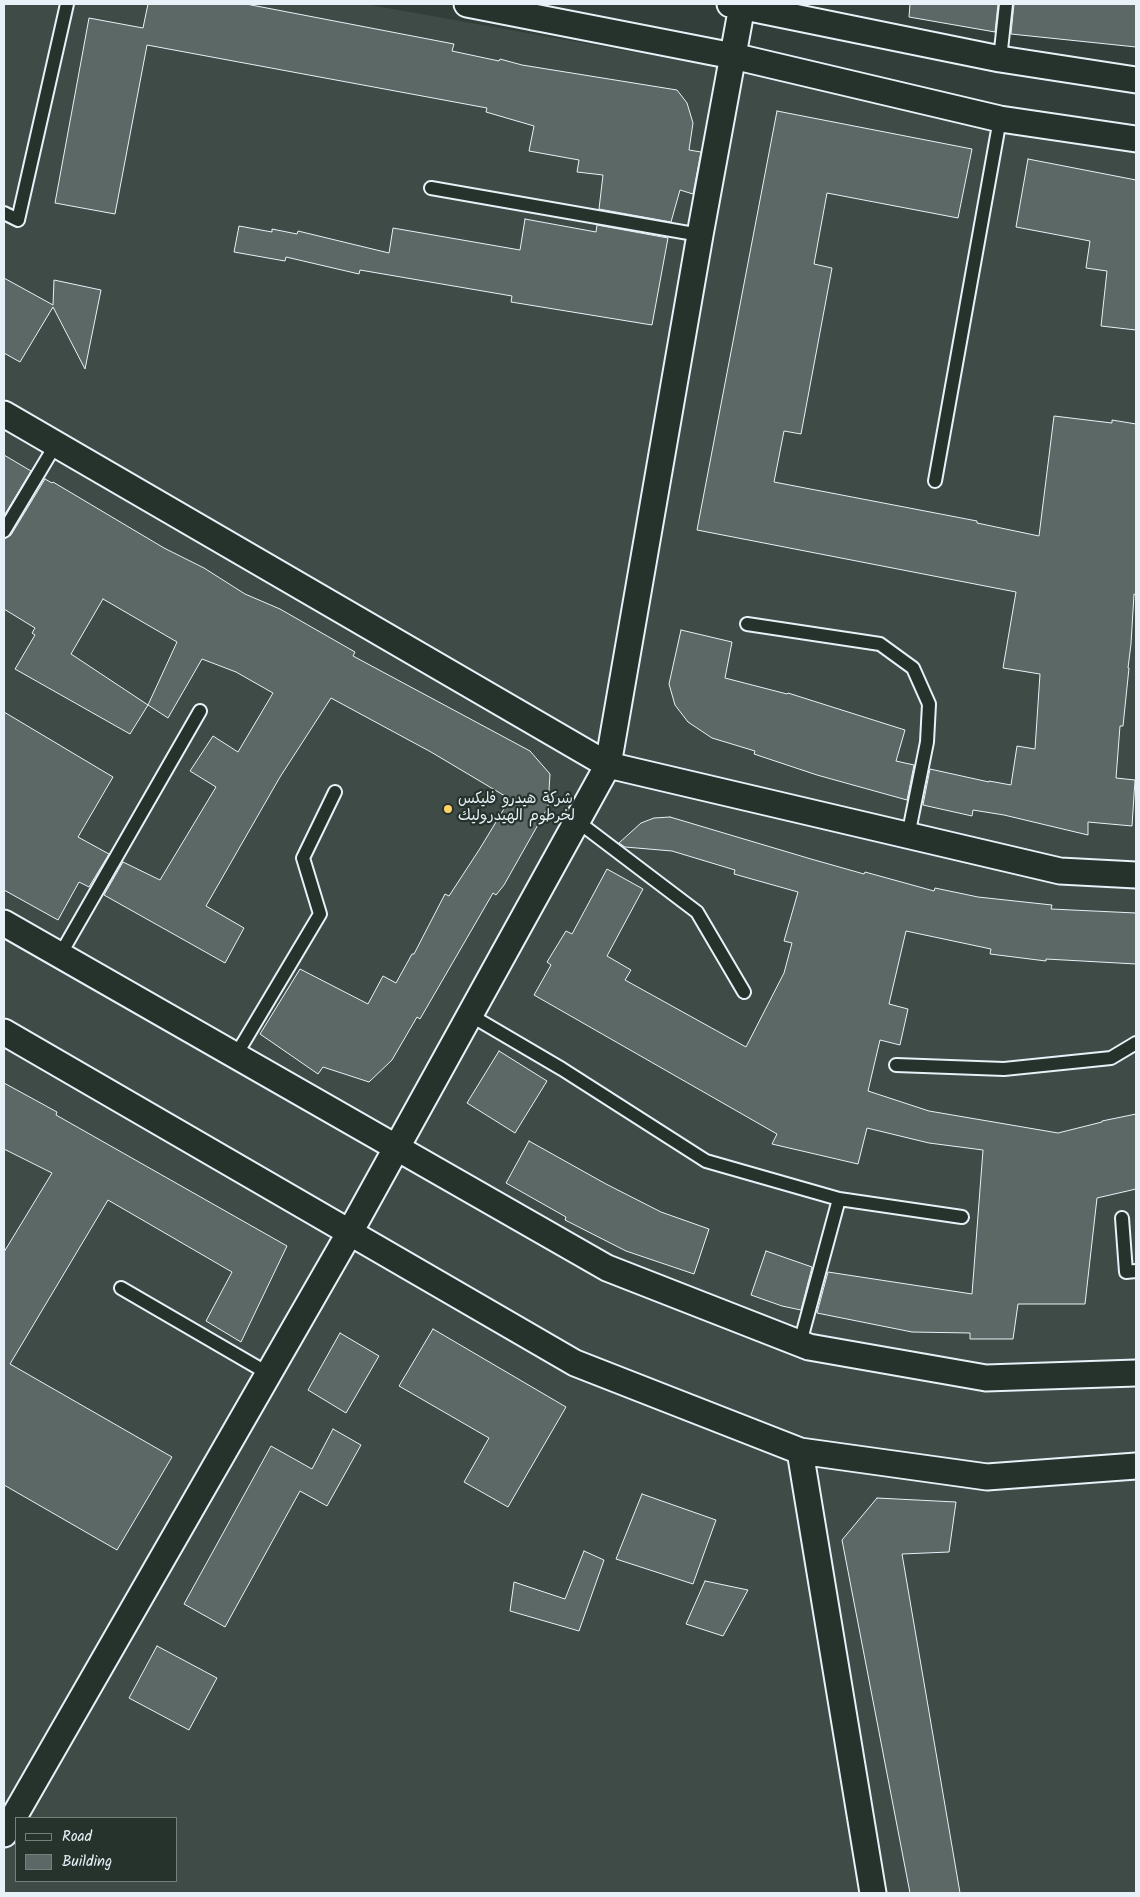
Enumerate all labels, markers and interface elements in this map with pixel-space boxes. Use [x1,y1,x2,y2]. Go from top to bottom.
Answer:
place label: شركة هيدرو فليكس لخرطوم الهيدروليك [458,791,575,826]
marker: شركة هيدرو فليكس لخرطوم الهيدروليك [442,803,454,815]
legend [15,1817,178,1882]
text: Road [62,1825,92,1849]
text: Building [62,1850,112,1874]

